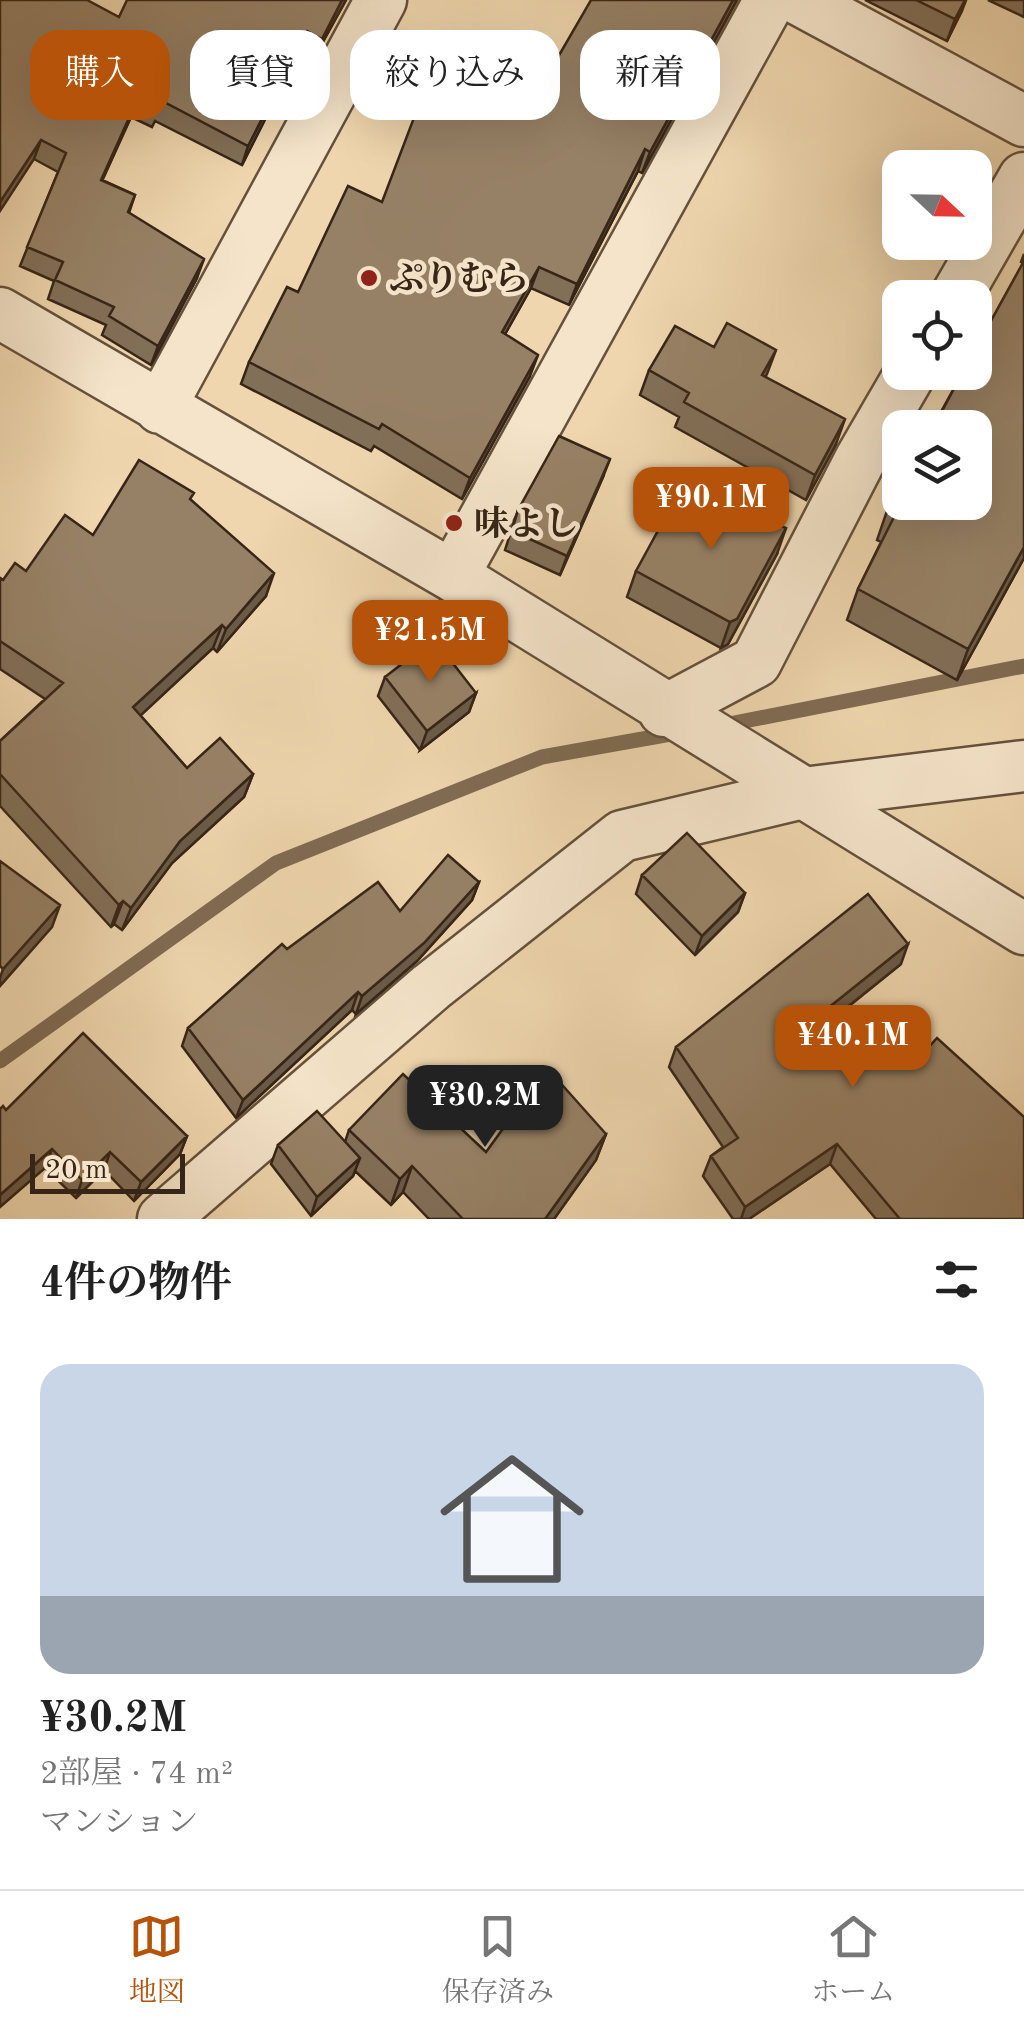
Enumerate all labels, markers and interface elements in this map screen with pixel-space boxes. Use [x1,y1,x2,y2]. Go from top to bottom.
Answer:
chip: 購入 [30,30,170,120]
chip: 賃貸 [190,30,330,120]
chip: 絞り込み [350,30,560,120]
chip: 新着 [580,30,720,120]
north arrow [882,150,992,260]
map controls [882,150,992,520]
place label: ぷりむら [389,261,529,298]
marker: ぷりむら [358,267,380,289]
button: locate [882,280,992,390]
button: layers [882,410,992,520]
pin: ¥90.1M [630,467,792,552]
text: ¥90.1M [655,483,767,515]
place label: 味よし [474,505,579,543]
marker: 味よし [443,512,465,534]
pin: ¥21.5M [349,600,511,685]
text: ¥21.5M [374,616,486,648]
pin: ¥40.1M [772,1005,934,1090]
text: ¥40.1M [797,1021,909,1053]
pin: ¥30.2M [404,1065,566,1150]
text: ¥30.2M [429,1081,541,1113]
scale bar [30,1149,185,1194]
text: 20 m [45,1157,108,1185]
icon: filters [929,1252,984,1307]
text: 4件の物件 [40,1264,232,1306]
icon: home [422,1429,602,1609]
text: ¥30.2M [40,1699,187,1741]
text: 2部屋 · 74 m² [40,1759,233,1791]
text: マンション [40,1808,199,1840]
tab: 地図 [129,1909,185,2012]
tab: 保存済み [442,1909,554,2012]
tab: ホーム [811,1909,895,2012]

